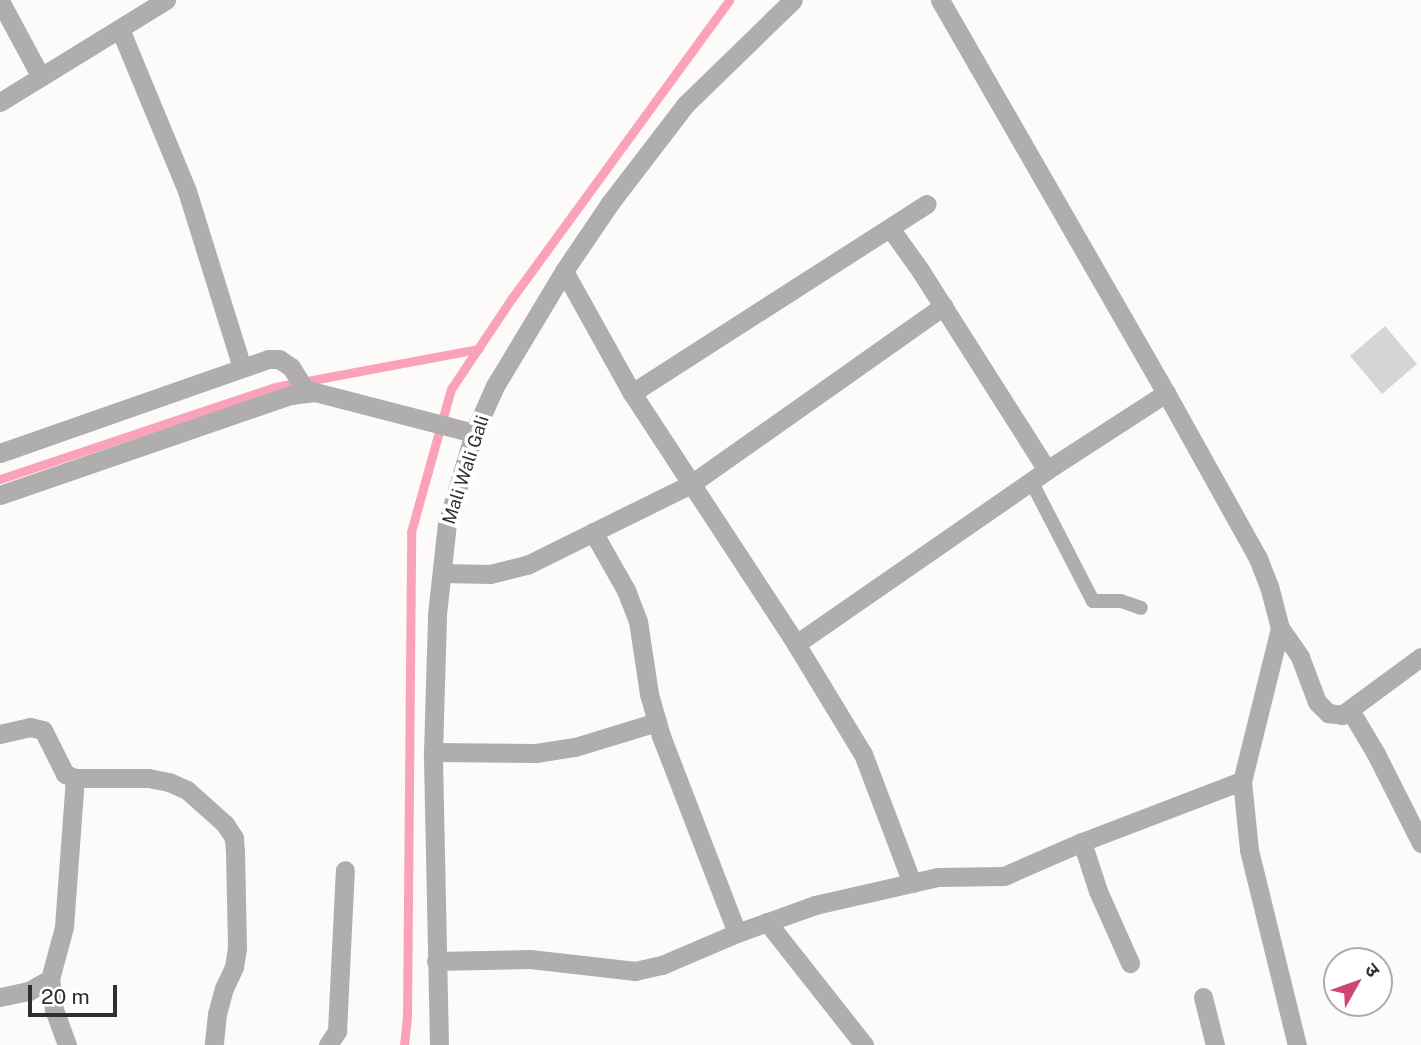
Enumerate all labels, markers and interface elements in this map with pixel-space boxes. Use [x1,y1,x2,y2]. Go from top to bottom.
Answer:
street label: Mali Wali Gali [438,413,494,527]
north arrow [1323,947,1393,1017]
text: उ [1361,958,1385,981]
scale bar [32,972,121,1016]
text: 20 m [41,984,90,1009]

